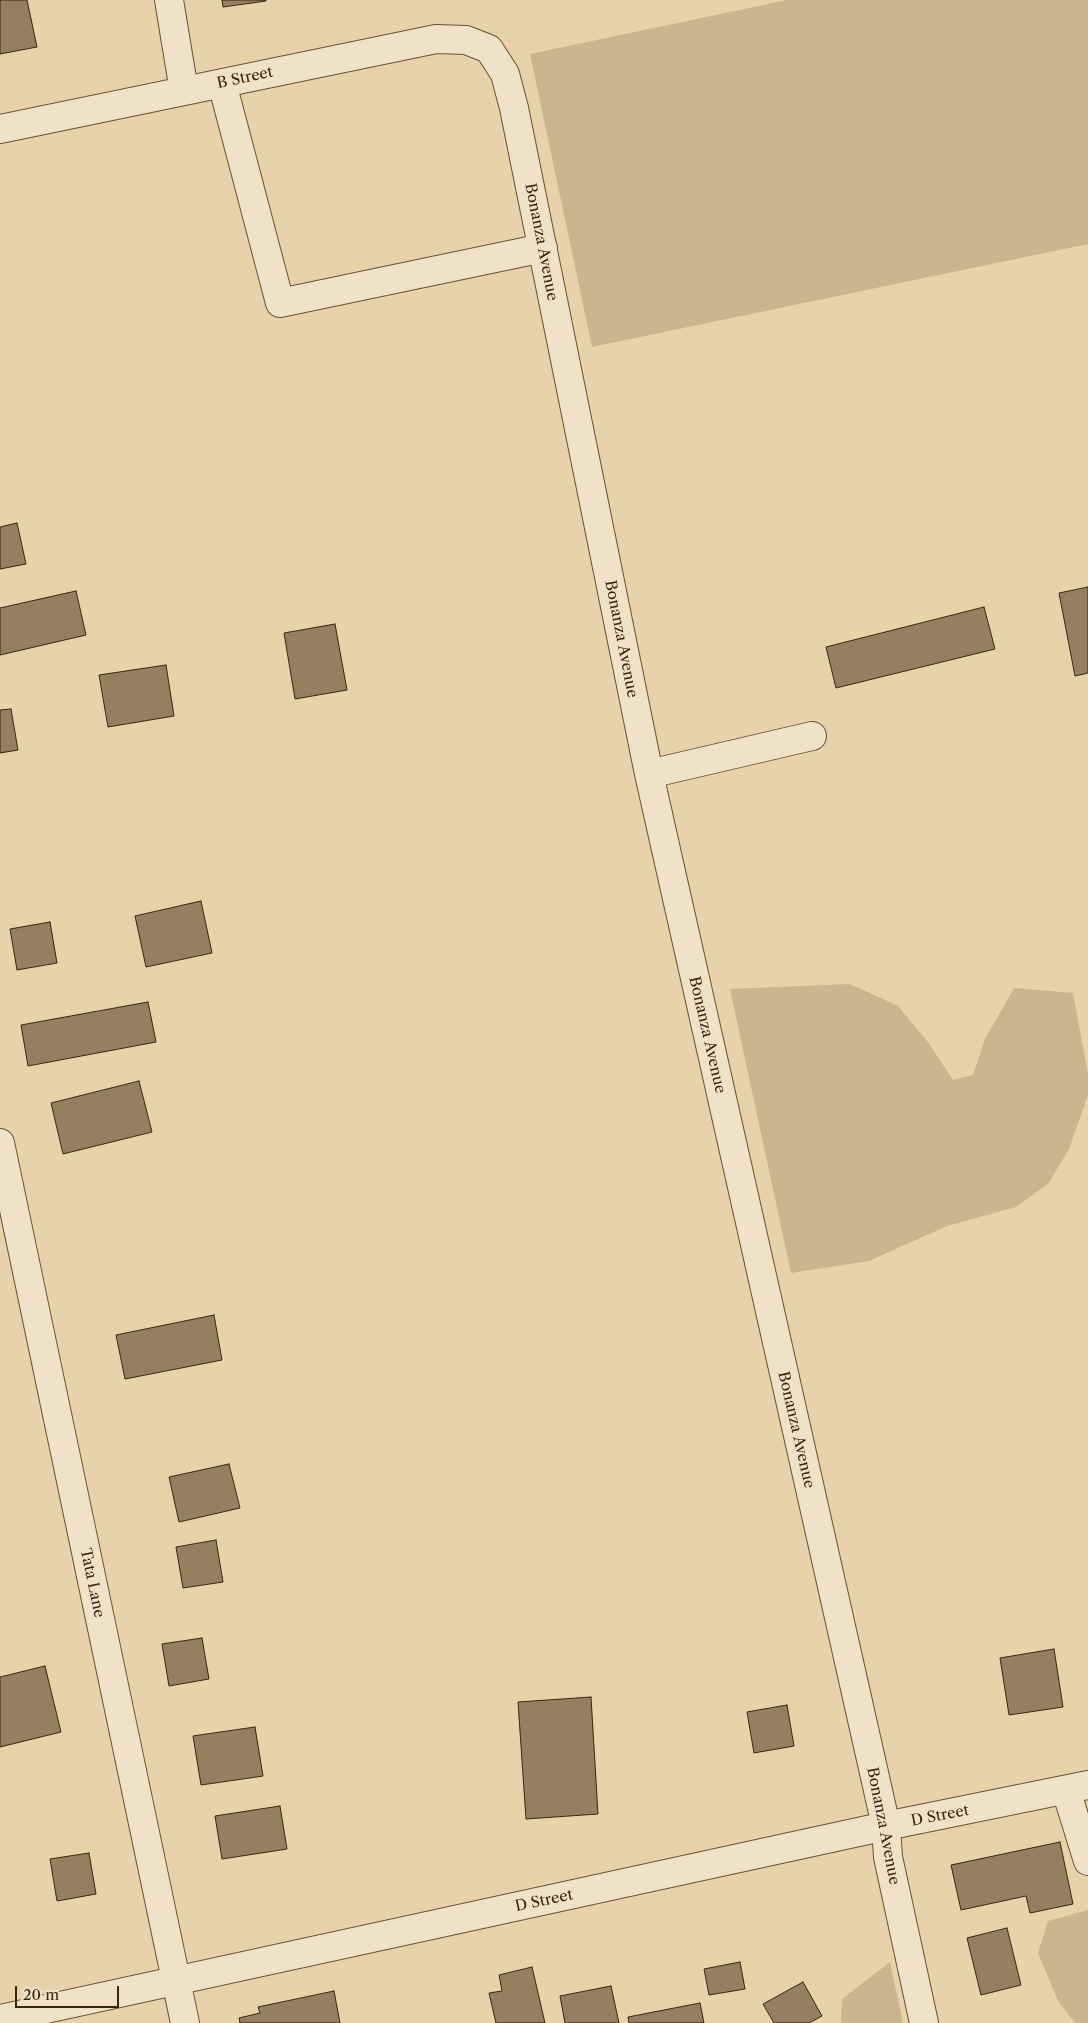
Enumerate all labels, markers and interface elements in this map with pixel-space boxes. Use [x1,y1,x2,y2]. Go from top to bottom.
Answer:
street label: B Street [215,63,275,93]
street label: Bonanza Avenue [521,182,561,302]
street label: Bonanza Avenue [601,579,641,699]
street label: Bonanza Avenue [685,975,729,1095]
street label: Bonanza Avenue [774,1370,818,1490]
street label: Tata Lane [76,1547,108,1619]
street label: Bonanza Avenue [863,1766,903,1886]
street label: D Street [909,1802,971,1830]
street label: D Street [513,1886,575,1916]
scale bar [18,1976,121,2008]
text: 20 m [23,1985,59,2004]

